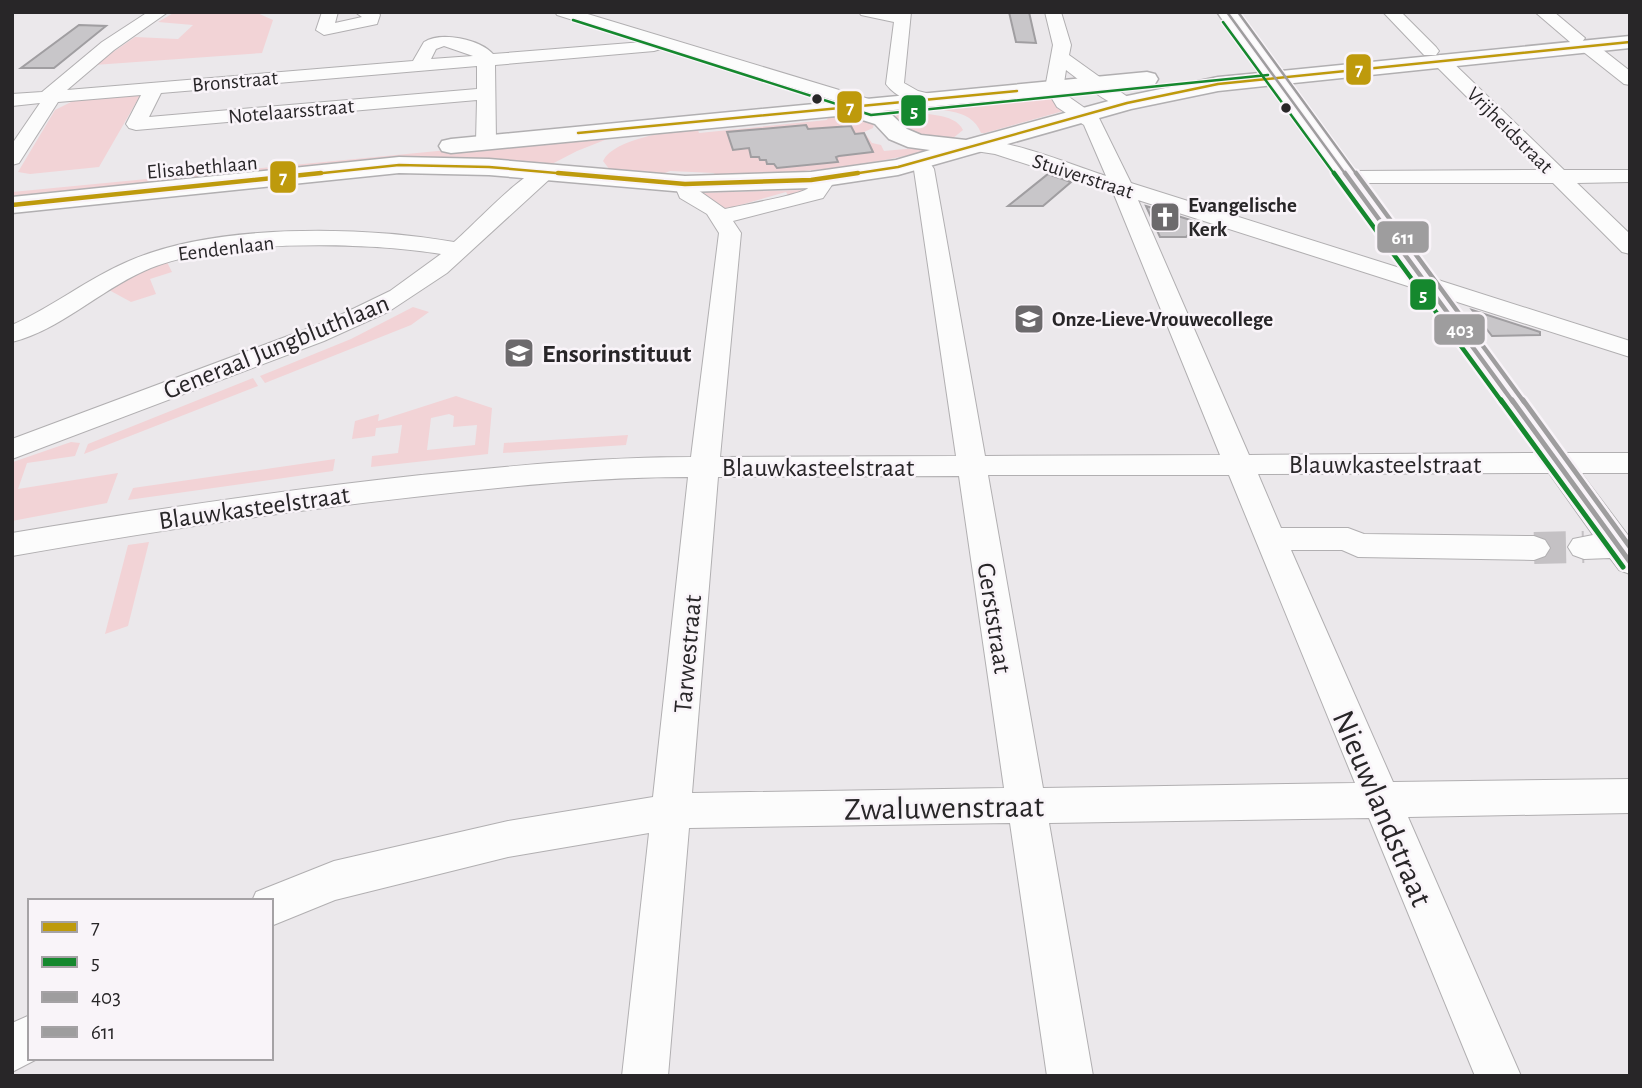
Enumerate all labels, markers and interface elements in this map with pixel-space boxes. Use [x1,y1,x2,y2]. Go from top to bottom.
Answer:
line badge: 7 [1345,53,1372,86]
text: 7 [1355,61,1363,80]
street label: Bronstraat [191,67,279,96]
street label: Vrijheidstraat [1463,83,1557,178]
line badge: 7 [836,90,863,124]
unlabelled marker [810,92,824,106]
line badge: 5 [900,94,927,127]
street label: Notelaarsstraat [227,96,355,127]
text: 7 [846,99,854,118]
unlabelled marker [1279,101,1293,115]
text: 5 [910,102,918,121]
street label: Stuiverstraat [1030,150,1136,203]
street label: Elisabethlaan [146,152,258,183]
line badge: 7 [269,160,297,194]
text: 7 [279,169,287,188]
place label: Evangelische Kerk [1188,195,1297,240]
church icon: Evangelische Kerk [1148,200,1182,234]
line badge: 611 [1376,220,1430,254]
text: 611 [1392,229,1414,248]
street label: Eendenlaan [177,232,275,265]
line badge: 5 [1409,278,1437,311]
text: 5 [1419,286,1427,305]
street label: Generaal Jungbluthlaan [160,290,393,404]
school or university icon: Onze-Lieve-Vrouwecollege [1012,302,1046,336]
place label: Onze-Lieve-Vrouwecollege [1052,309,1273,330]
line badge: 403 [1433,313,1486,346]
text: 403 [1446,321,1474,340]
school or university icon: Ensorinstituut [502,336,536,370]
place label: Ensorinstituut [542,341,691,367]
street label: Blauwkasteelstraat [1289,452,1481,478]
street label: Blauwkasteelstraat [722,455,914,481]
street label: Blauwkasteelstraat [157,482,351,534]
street label: Gerststraat [972,561,1016,675]
street label: Tarwestraat [670,594,706,715]
street label: Nieuwlandstraat [1326,706,1438,911]
street label: Zwaluwenstraat [844,790,1044,826]
legend [28,899,273,1060]
text: 7 [91,917,100,938]
text: 5 [91,952,100,973]
text: 403 [91,987,121,1008]
text: 611 [91,1022,115,1043]

